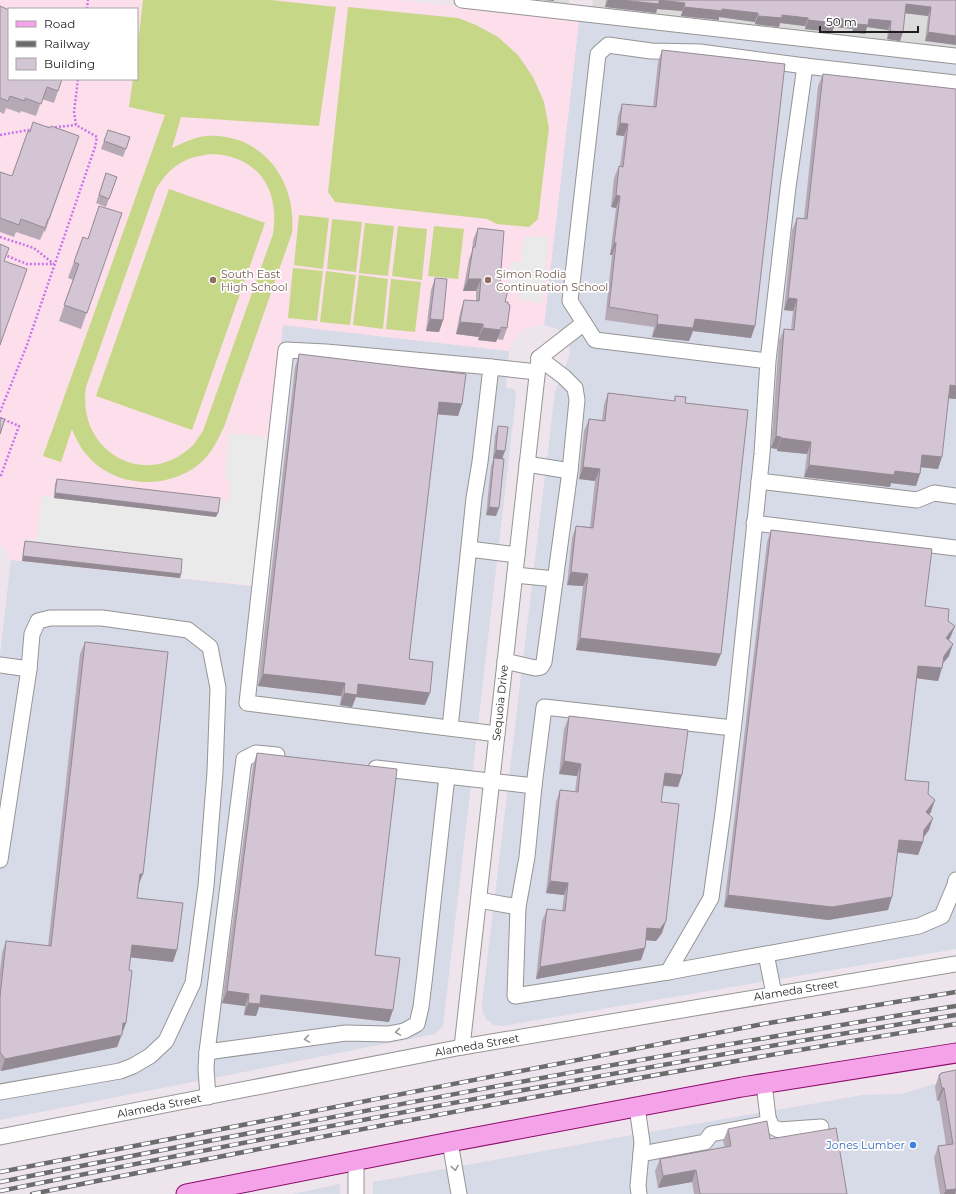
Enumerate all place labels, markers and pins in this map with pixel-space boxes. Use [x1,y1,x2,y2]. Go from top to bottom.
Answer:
place label: South East High School [221,267,288,294]
place label: Simon Rodia Continuation School [496,267,608,294]
marker: South East High School [208,275,218,285]
marker: Simon Rodia Continuation School [483,275,493,285]
place label: Jones Lumber [825,1138,905,1152]
marker: Jones Lumber [908,1140,918,1150]

